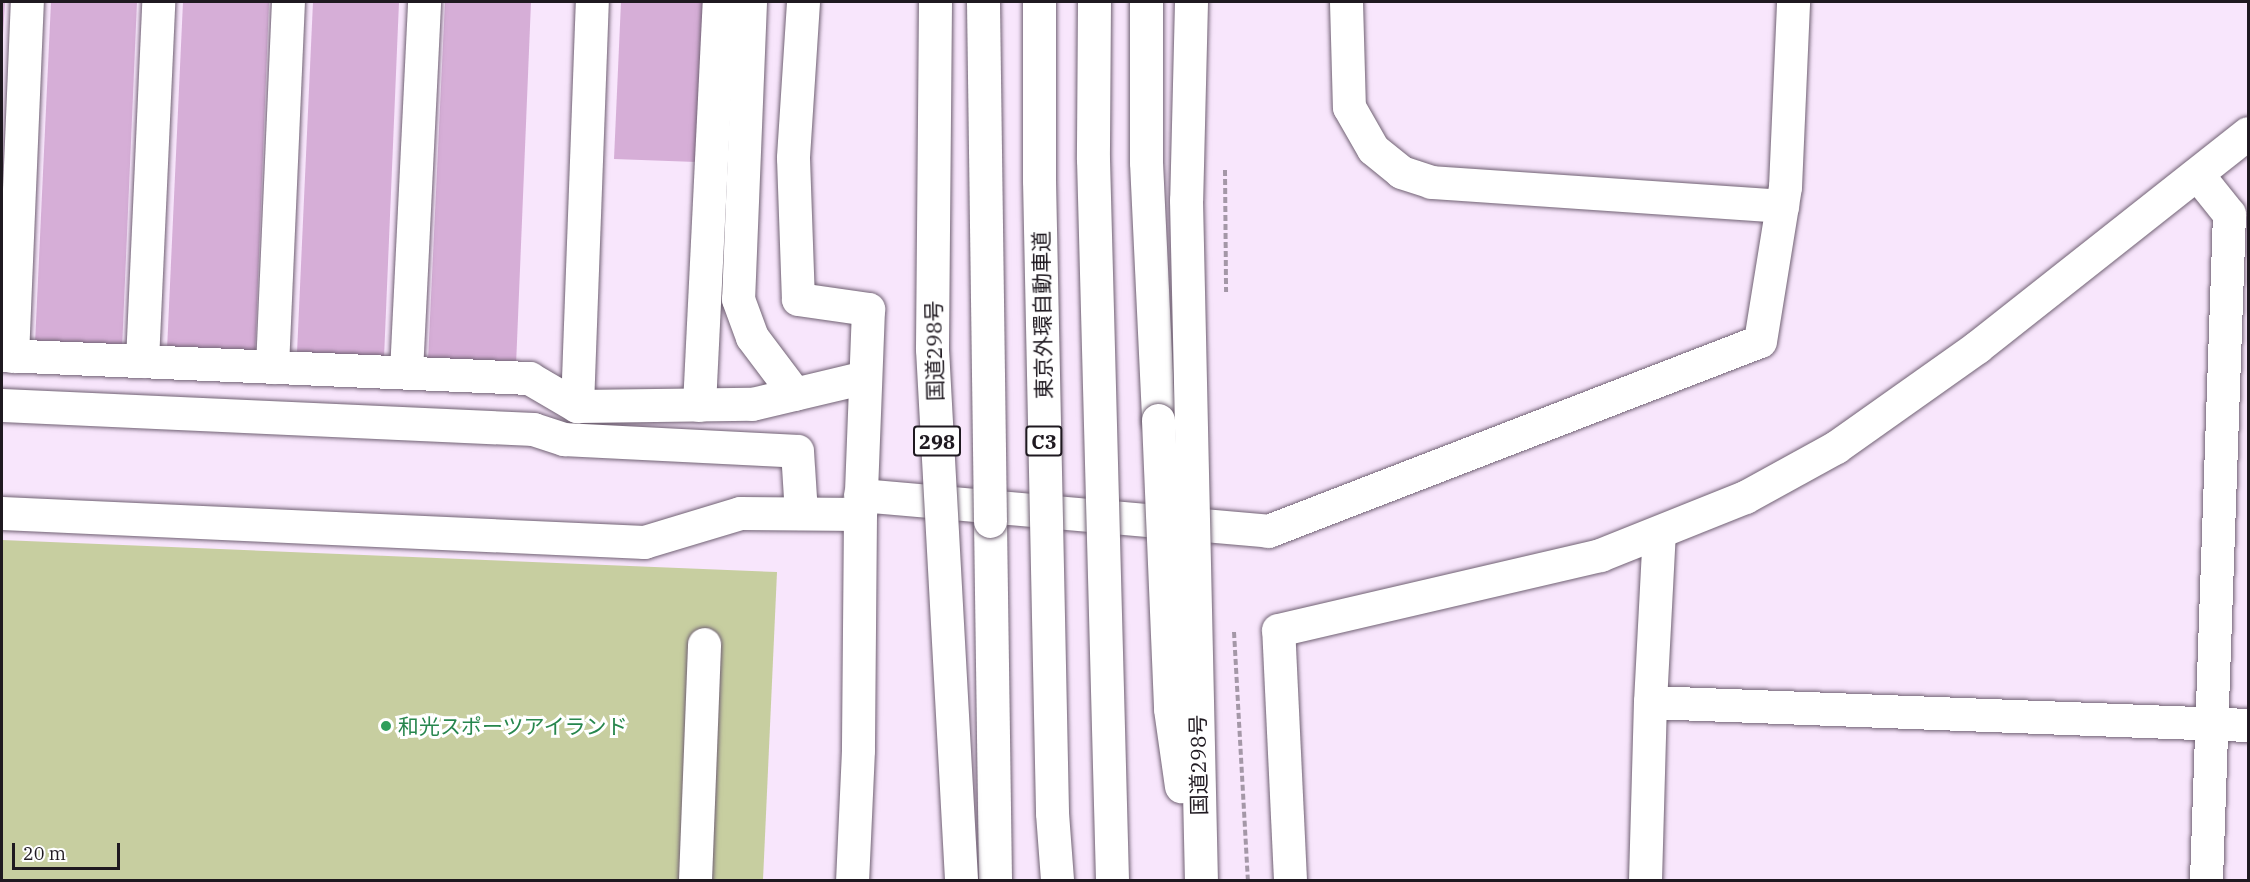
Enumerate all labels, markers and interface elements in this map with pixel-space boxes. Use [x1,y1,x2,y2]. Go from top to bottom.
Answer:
street label: 東京外環自動車道 [1028,231,1056,399]
street label: 国道298号 [921,300,947,402]
road number: 298 [913,424,961,458]
road number: C3 [1024,424,1064,458]
place label: 和光スポーツアイランド [398,713,629,739]
street label: 国道298号 [1185,714,1211,816]
marker: 和光スポーツアイランド [379,719,393,733]
scale bar [15,831,123,869]
text: 20 m [23,842,66,865]

